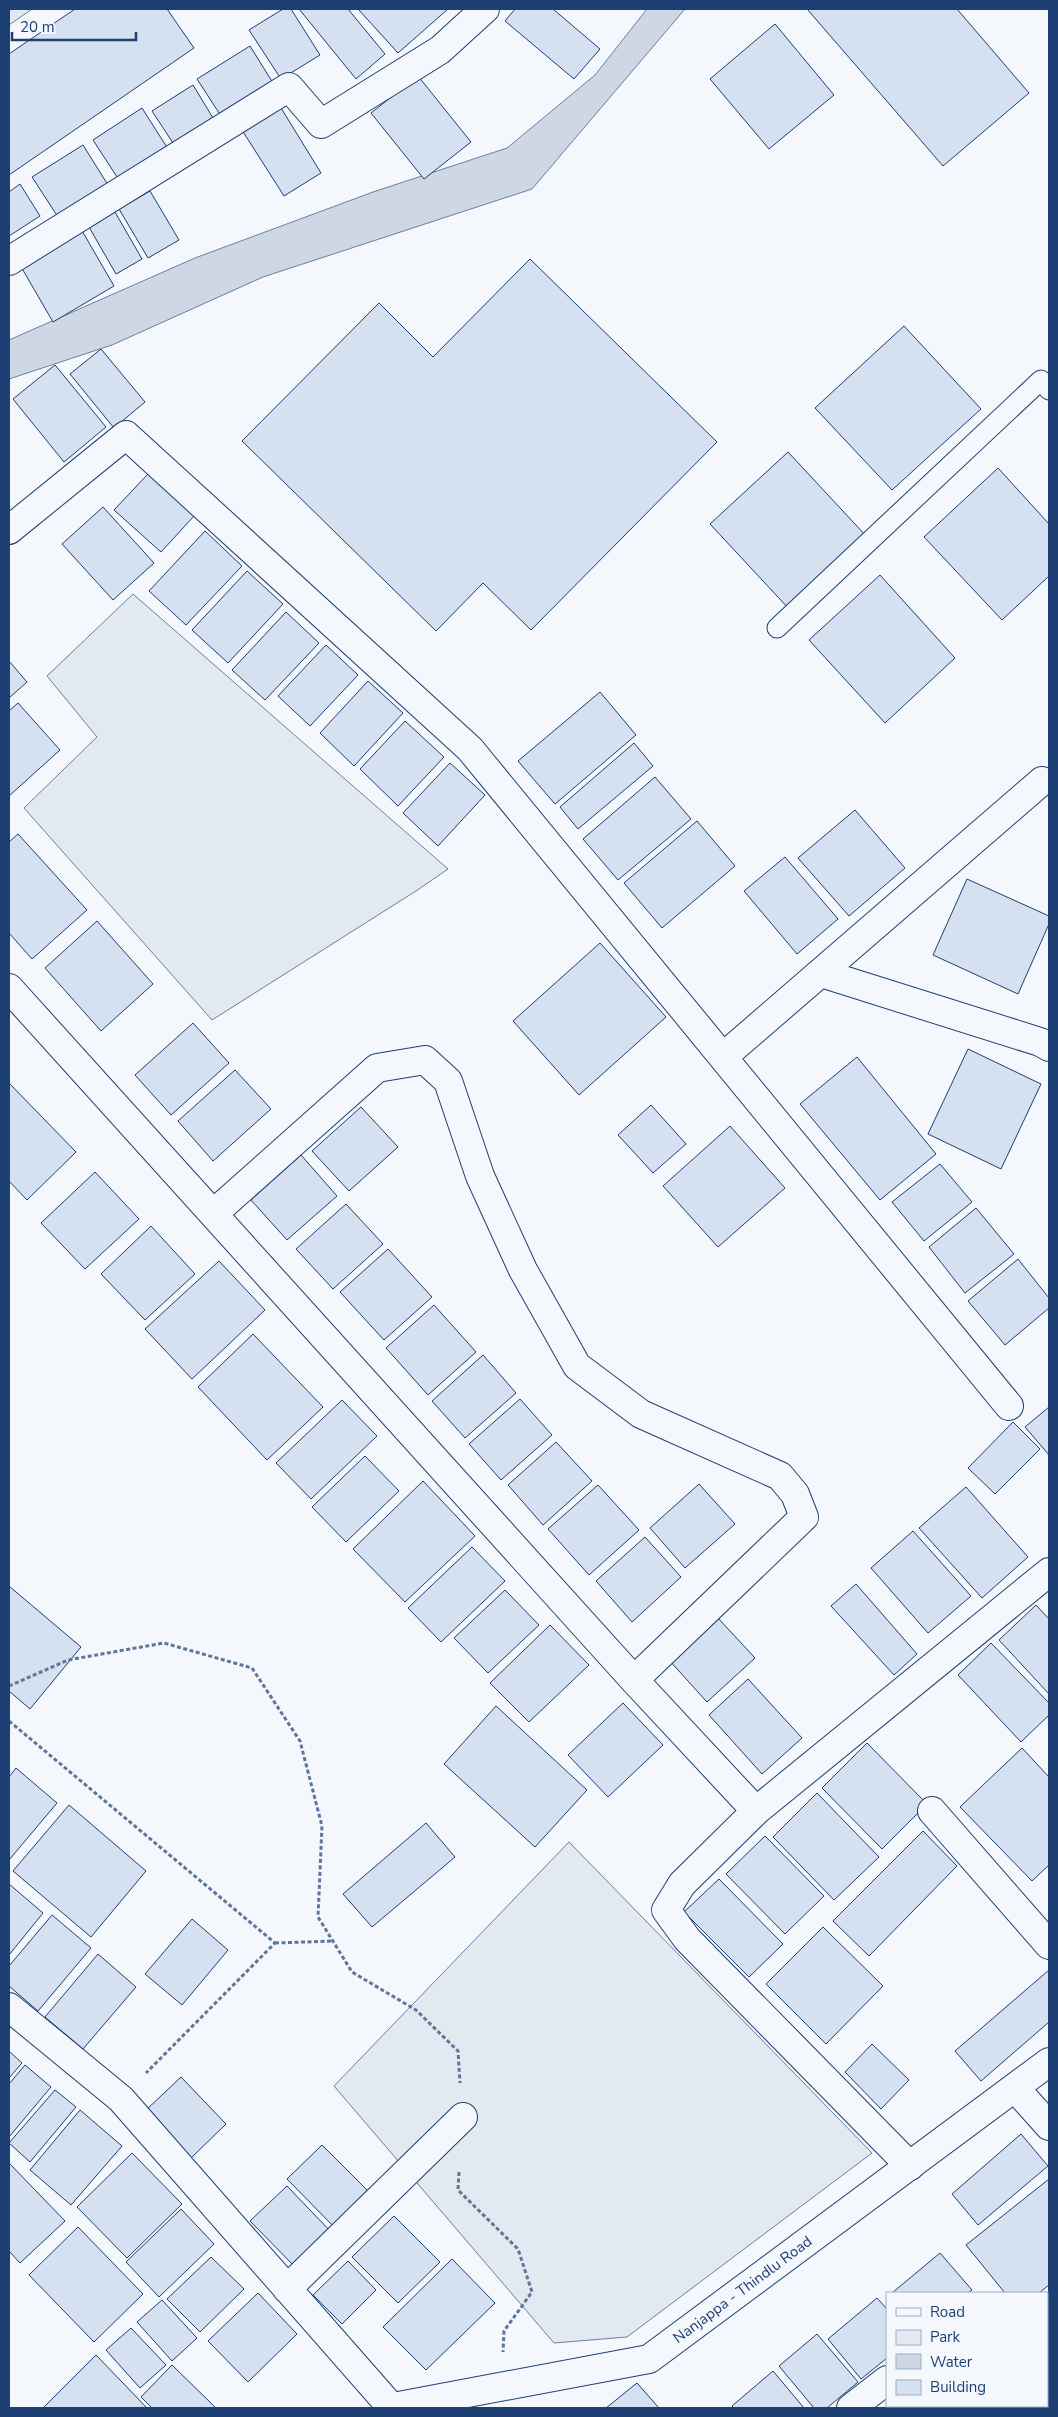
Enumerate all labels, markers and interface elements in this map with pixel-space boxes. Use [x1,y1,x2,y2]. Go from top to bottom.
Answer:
scale bar [12,10,136,42]
text: 20 m [20,17,55,37]
street label: Nanjappa - Thindlu Road [669,2231,816,2348]
legend [886,2292,1048,2407]
text: Road [930,2302,965,2322]
text: Park [930,2327,960,2347]
text: Water [930,2352,973,2372]
text: Building [930,2377,986,2397]

